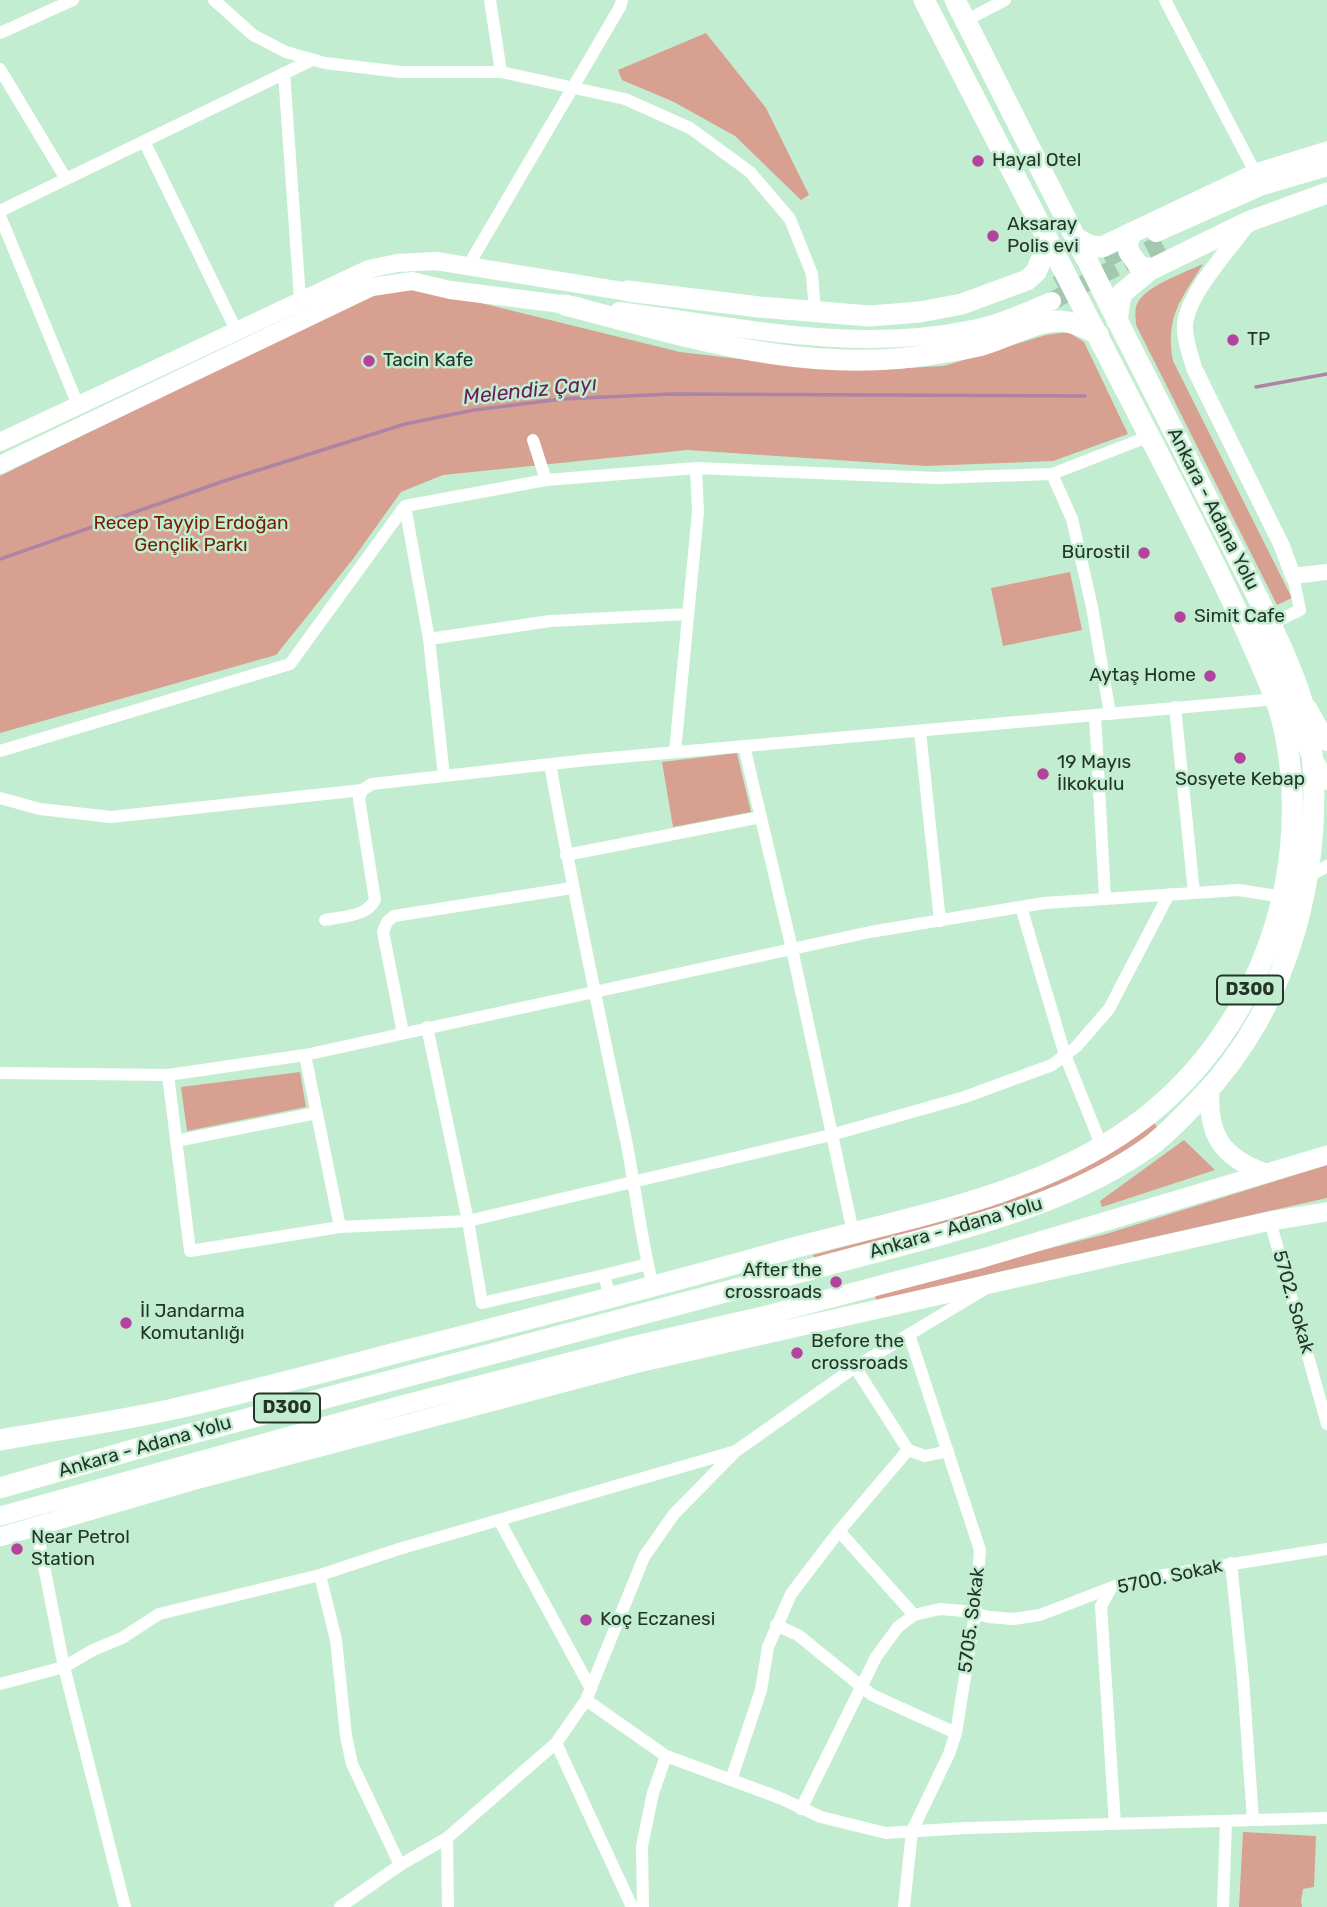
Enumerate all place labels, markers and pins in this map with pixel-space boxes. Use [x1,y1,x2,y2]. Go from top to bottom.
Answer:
place label: Hayal Otel [992,150,1081,172]
marker: Hayal Otel [970,153,986,169]
place label: Aksaray Polis evi [1007,214,1079,258]
marker: Aksaray Polis evi [985,228,1001,244]
place label: TP [1247,329,1270,351]
marker: TP [1225,332,1241,348]
place label: Tacin Kafe [383,350,473,372]
marker: Tacin Kafe [361,353,377,369]
place label: Bürostil [1062,542,1130,564]
marker: Bürostil [1136,545,1152,561]
place label: Simit Cafe [1194,606,1285,628]
marker: Simit Cafe [1172,609,1188,625]
place label: Aytaş Home [1089,665,1196,687]
marker: Aytaş Home [1202,668,1218,684]
marker: Sosyete Kebap [1232,750,1248,766]
place label: 19 Mayıs İlkokulu [1057,752,1131,796]
marker: 19 Mayıs İlkokulu [1035,766,1051,782]
place label: Sosyete Kebap [1175,769,1305,791]
place label: After the crossroads [725,1260,822,1304]
marker: After the crossroads [828,1274,844,1290]
place label: İl Jandarma Komutanlığı [140,1301,245,1345]
marker: İl Jandarma Komutanlığı [118,1315,134,1331]
place label: Before the crossroads [811,1331,908,1375]
marker: Before the crossroads [789,1345,805,1361]
place label: Near Petrol Station [31,1527,130,1571]
marker: Near Petrol Station [9,1541,25,1557]
place label: Koç Eczanesi [600,1609,715,1631]
marker: Koç Eczanesi [578,1612,594,1628]

